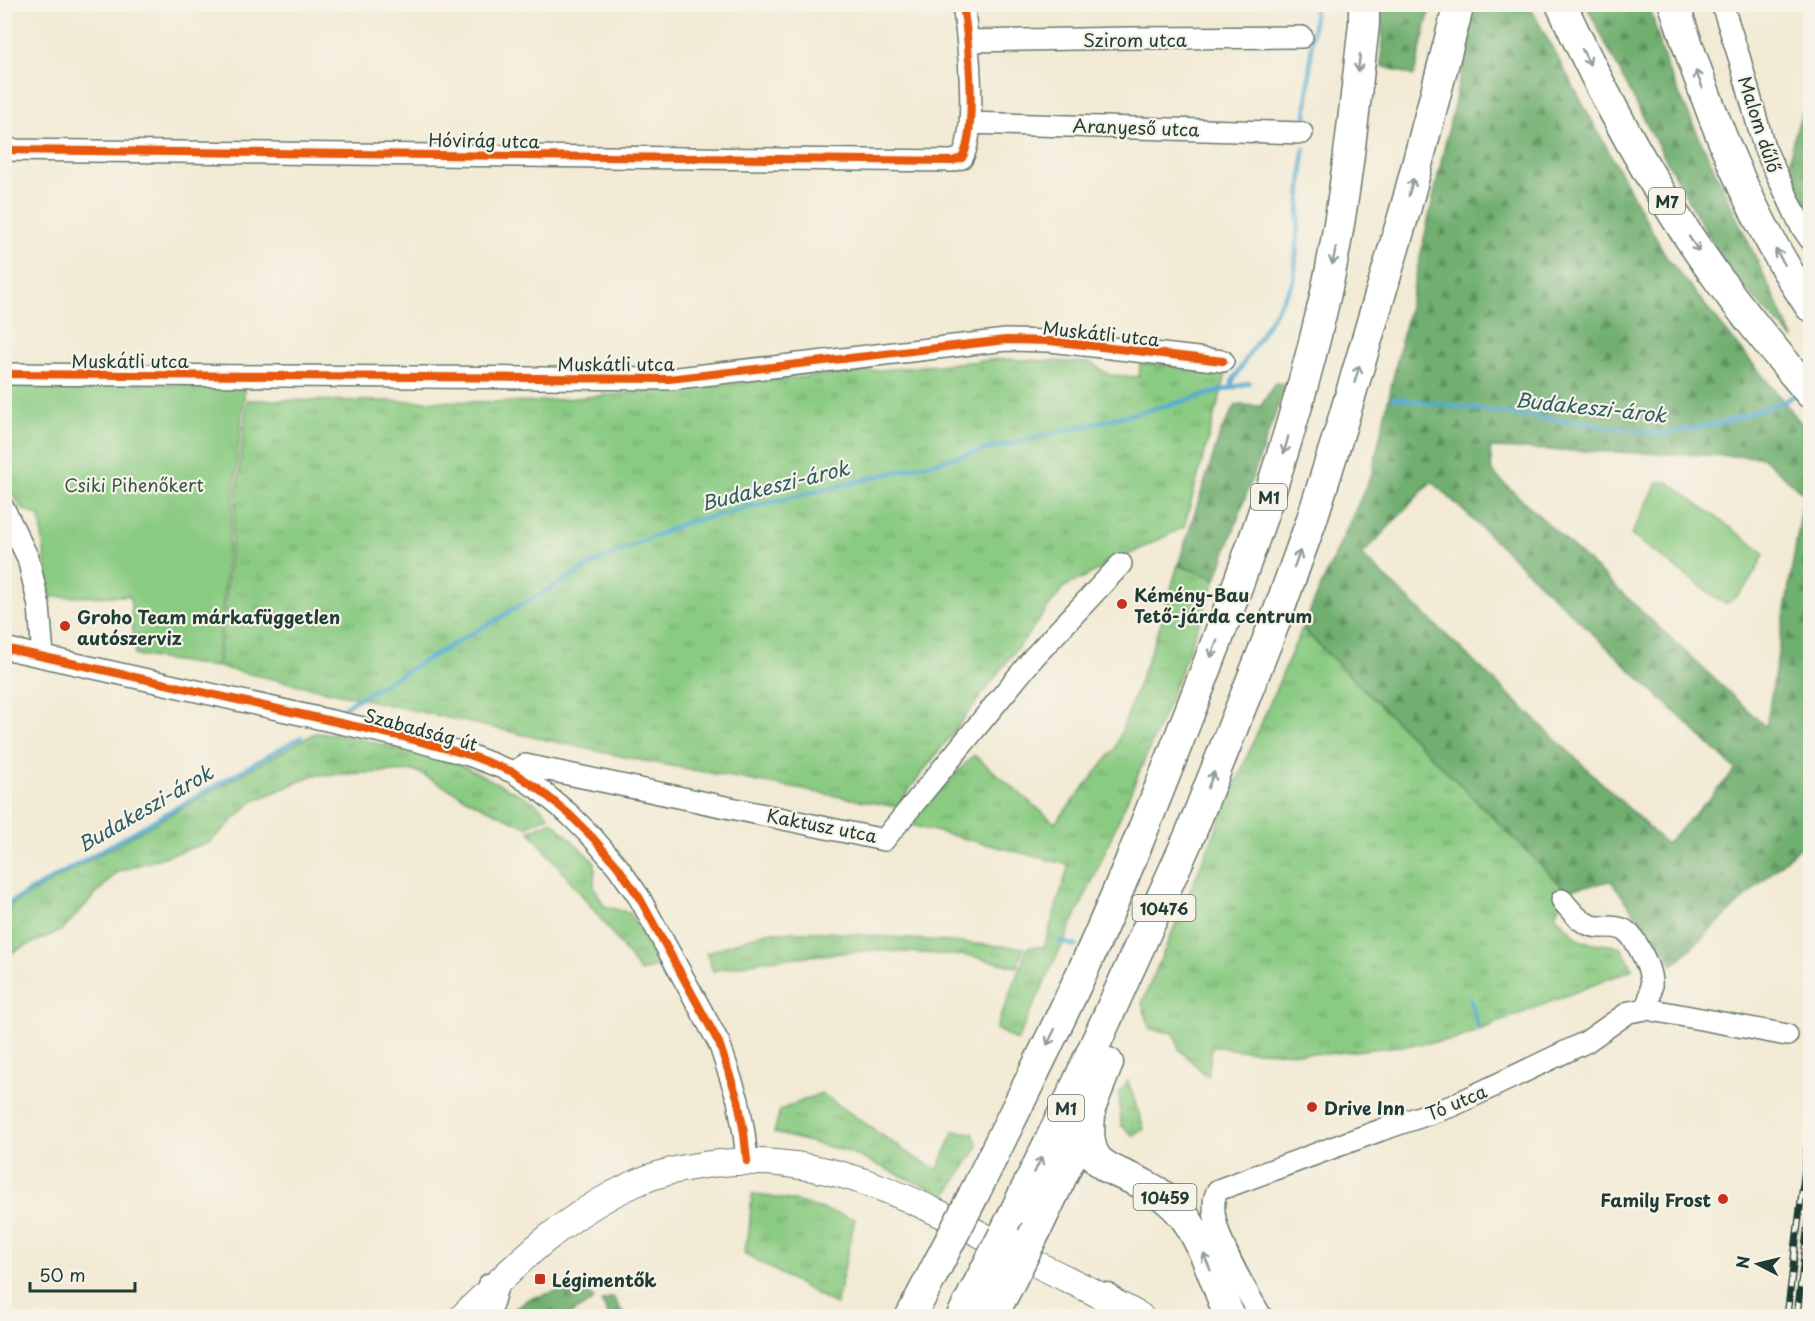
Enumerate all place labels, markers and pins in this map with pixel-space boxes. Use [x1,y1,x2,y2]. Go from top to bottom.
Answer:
place label: Kémény-Bau Tető-járda centrum [1134,581,1312,629]
marker: Kémény-Bau Tető-járda centrum [1115,597,1129,611]
place label: Groho Team márkafüggetlen autószerviz [77,603,340,651]
marker: Groho Team márkafüggetlen autószerviz [58,619,72,633]
place label: Drive Inn [1324,1094,1405,1121]
marker: Drive Inn [1305,1100,1319,1114]
place label: Family Frost [1600,1186,1711,1213]
marker: Family Frost [1716,1192,1730,1206]
place label: Légimentők [552,1266,657,1293]
marker: Légimentők [533,1272,547,1286]

